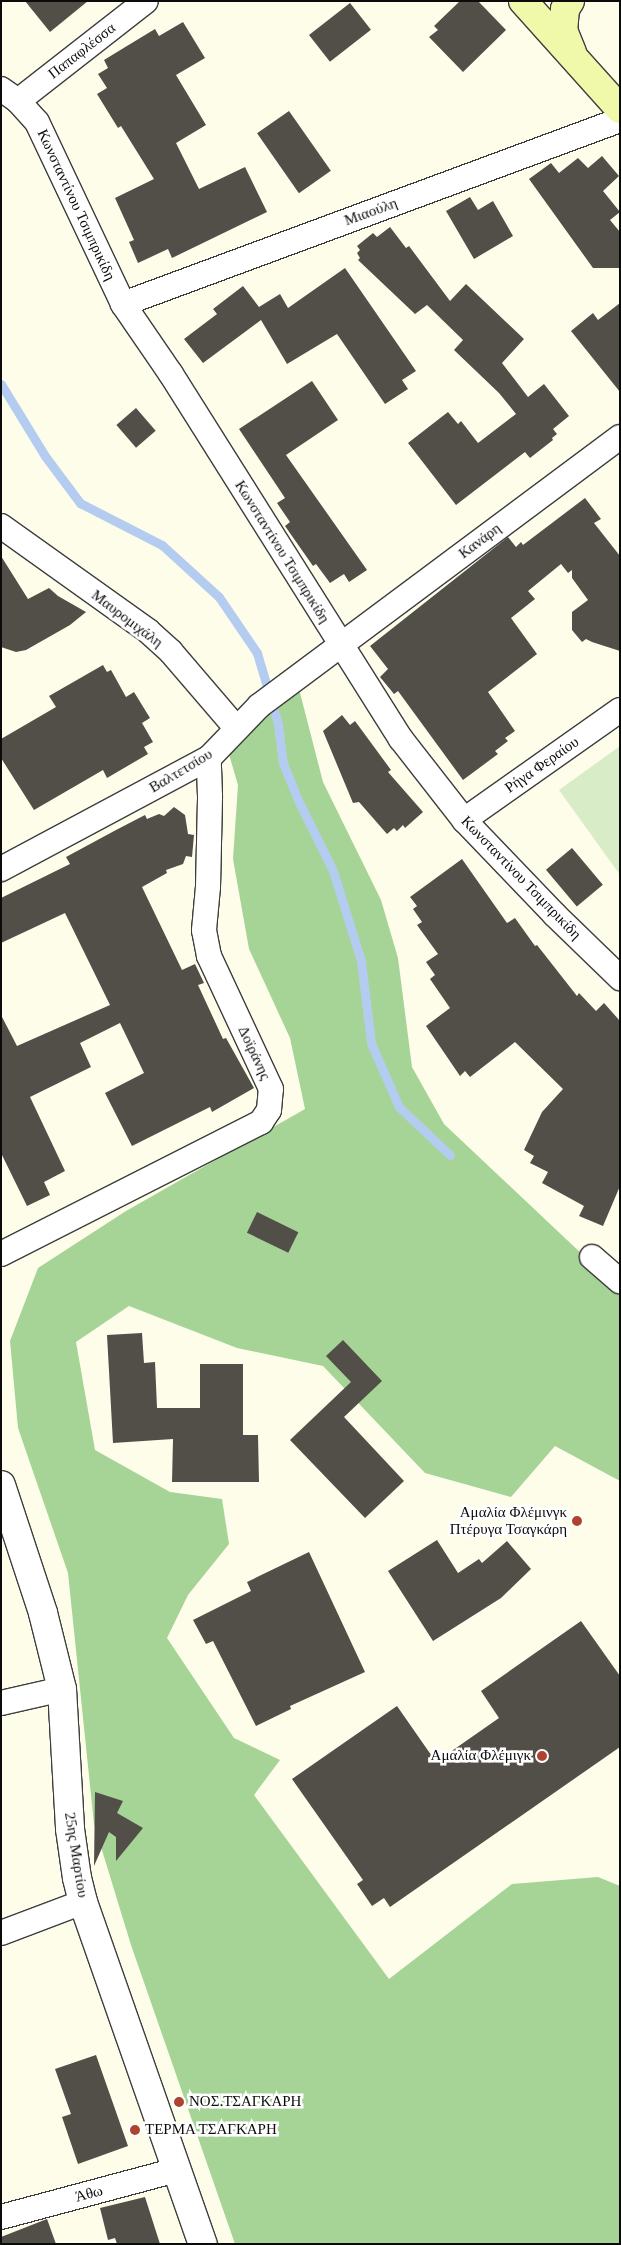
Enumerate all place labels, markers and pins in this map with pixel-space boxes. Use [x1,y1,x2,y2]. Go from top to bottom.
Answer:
place label: Αμαλία Φλέμινγκ Πτέρυγα Τσαγκάρη [449,1503,567,1538]
marker: Αμαλία Φλέμινγκ Πτέρυγα Τσαγκάρη [571,1515,583,1527]
place label: Αμαλία Φλέμιγκ [431,1747,531,1765]
marker: Αμαλία Φλέμιγκ [535,1749,549,1763]
place label: ΝΟΣ.ΤΣΑΓΚΑΡΗ [189,2093,301,2111]
marker: ΝΟΣ.ΤΣΑΓΚΑΡΗ [173,2096,185,2108]
place label: ΤΕΡΜΑ ΤΣΑΓΚΑΡΗ [145,2121,278,2139]
marker: ΤΕΡΜΑ ΤΣΑΓΚΑΡΗ [129,2124,141,2136]

